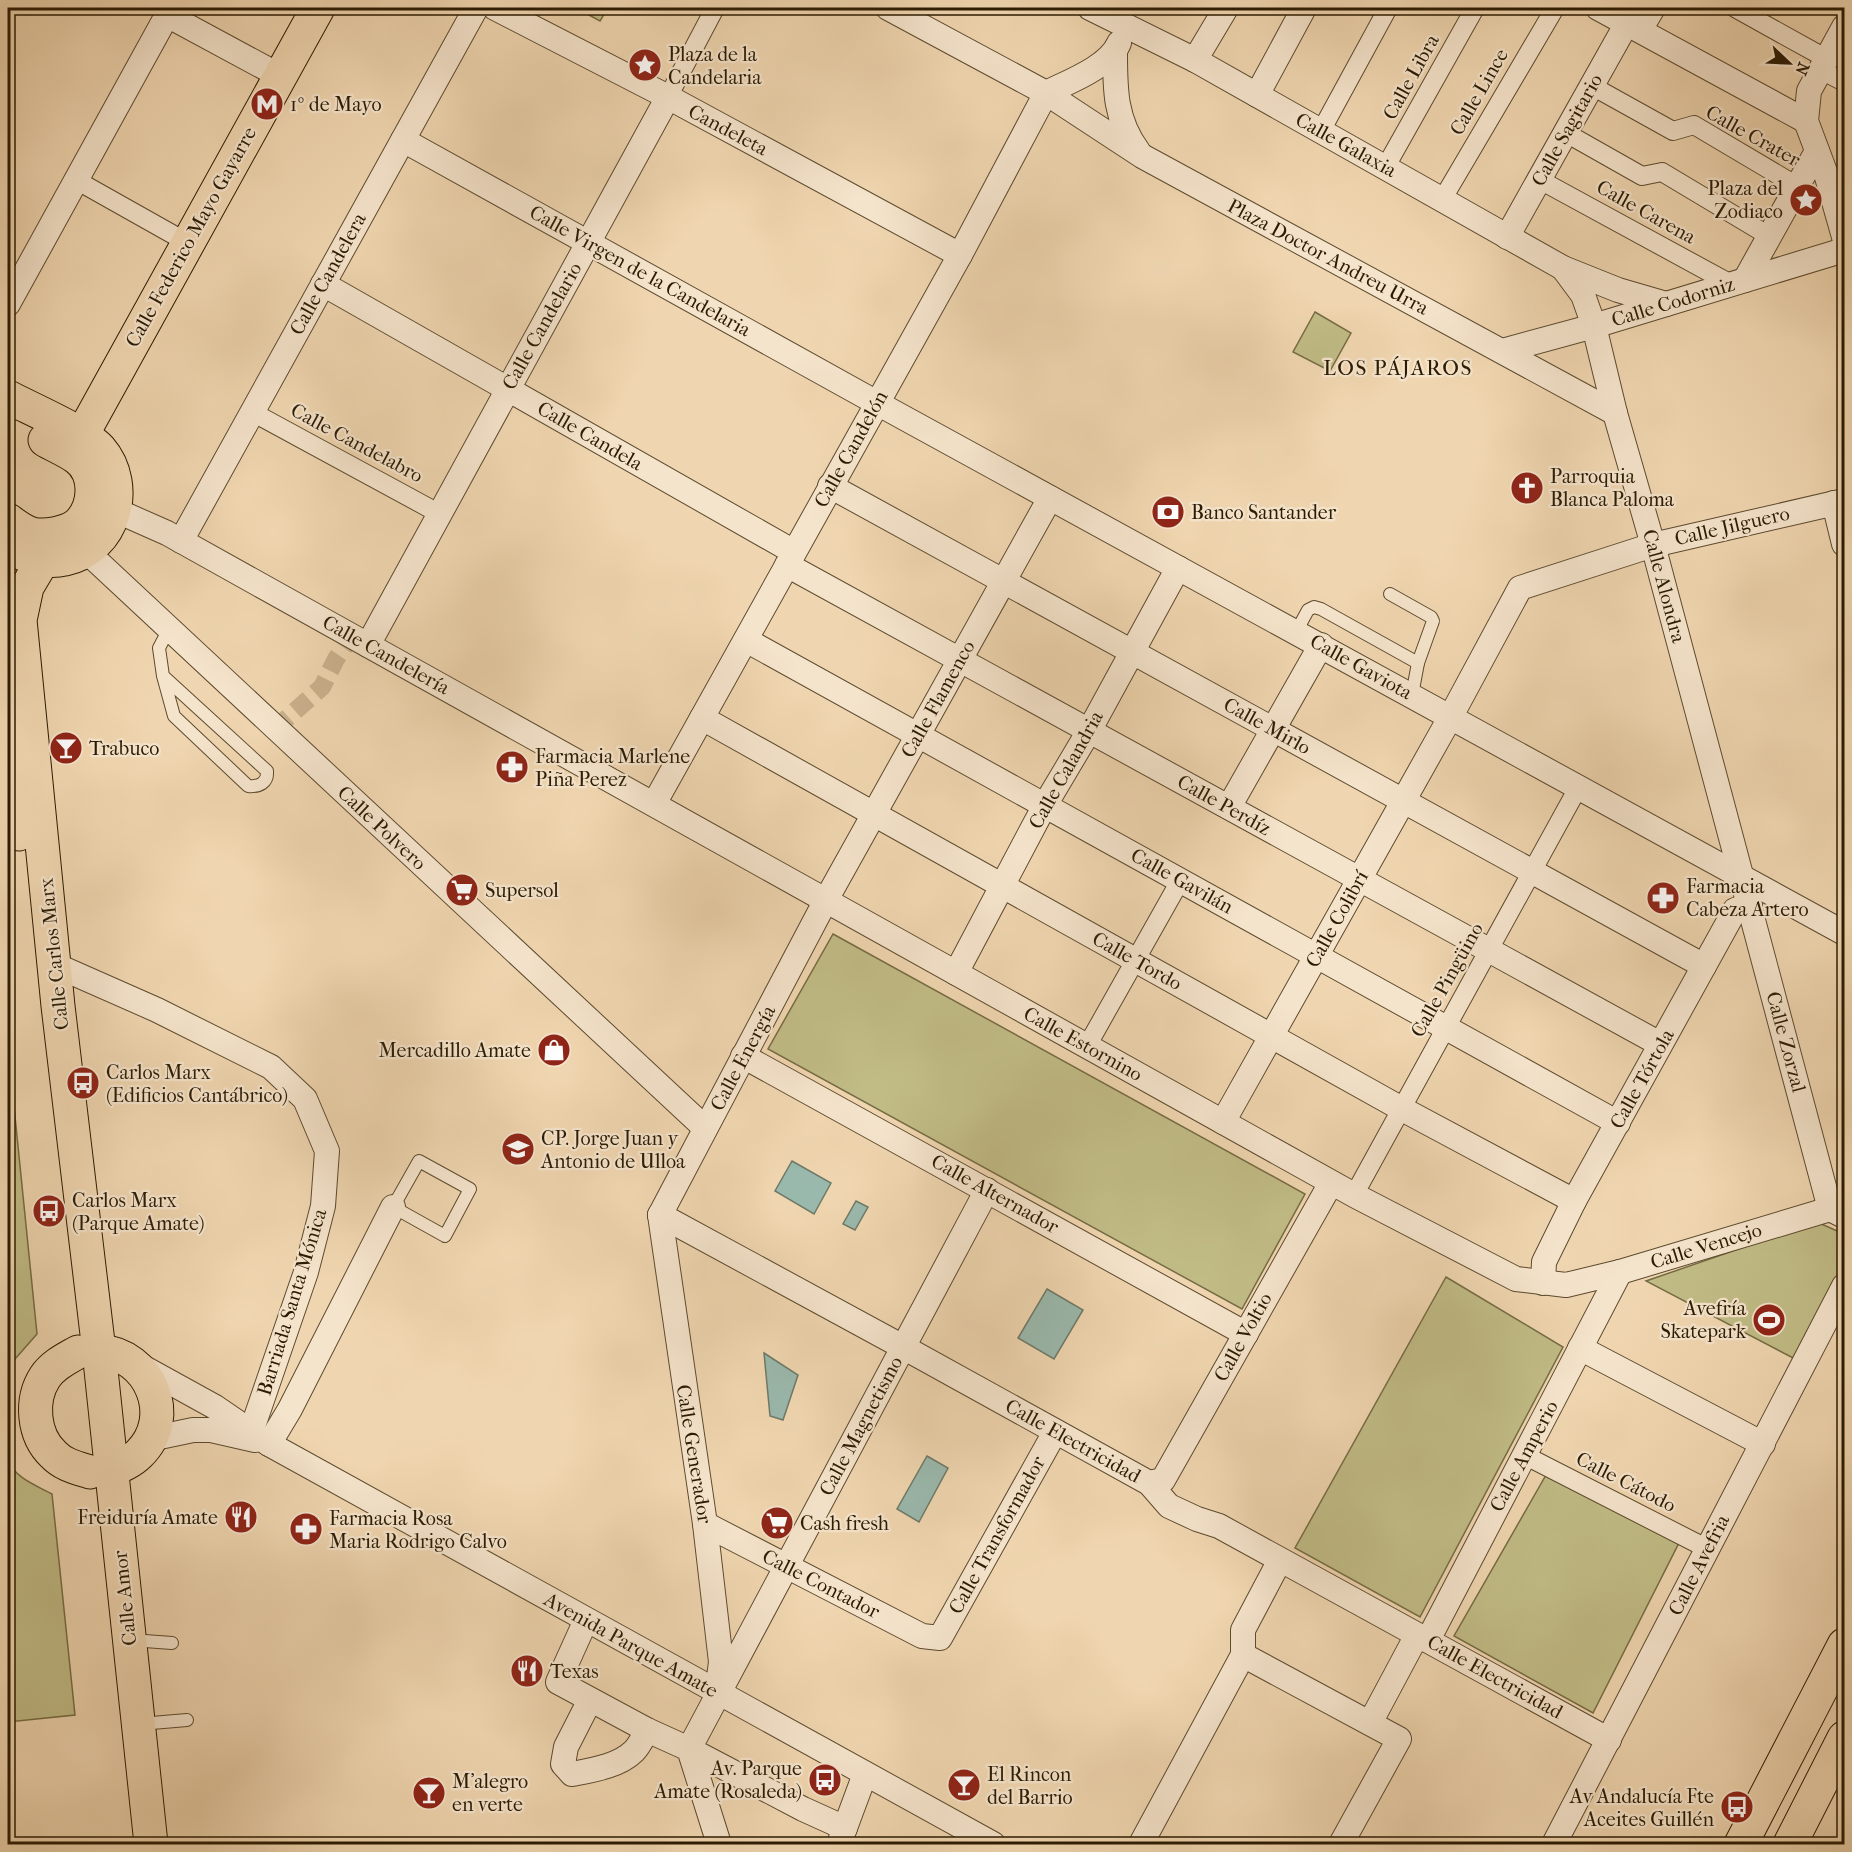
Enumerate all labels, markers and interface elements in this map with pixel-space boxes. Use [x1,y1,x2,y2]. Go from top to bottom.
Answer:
street label: Calle Libra [1378,30,1444,124]
north arrow [1759,33,1819,93]
place label: Plaza de la Candelaria [668,43,762,89]
street label: Calle Lince [1445,45,1513,139]
place icon: Plaza de la Candelaria [627,47,663,83]
text: N [1791,59,1813,79]
street label: Calle Sagitario [1527,70,1607,190]
metro station icon: 1º de Mayo [249,86,285,122]
place label: 1º de Mayo [290,93,382,116]
street label: Candeleta [684,100,772,161]
street label: Calle Crater [1702,101,1805,172]
street label: Calle Galaxia [1292,108,1401,182]
street label: Calle Federico Mayo Gayarre [121,123,261,351]
street label: Calle Carena [1592,175,1700,249]
place label: Plaza del Zodiaco [1708,177,1783,223]
place icon: Plaza del Zodiaco [1788,182,1824,218]
street label: Plaza Doctor Andreu Urra [1224,194,1433,320]
street label: Calle Virgen de la Candelaria [525,201,755,342]
street label: Calle Candelera [285,208,371,339]
street label: Calle Candelario [498,258,586,394]
street label: Calle Codorniz [1609,272,1737,332]
district label: LOS PÁJAROS [1323,356,1473,380]
street label: Calle Candelón [809,386,893,511]
street label: Calle Candela [533,397,647,476]
street label: Calle Candelabro [287,398,427,488]
place label: Parroquia Blanca Paloma [1550,465,1675,511]
church icon: Parroquia Blanca Paloma [1509,470,1545,506]
bank icon: Banco Santander [1150,494,1186,530]
place label: Banco Santander [1191,501,1337,524]
street label: Calle Jilguero [1672,502,1792,550]
street label: Calle Alondra [1638,527,1690,646]
street label: Calle Candelería [318,611,454,700]
street label: Calle Gaviota [1306,630,1417,705]
street label: Calle Flamenco [896,636,980,762]
street label: Calle Mirlo [1219,693,1315,759]
street label: Calle Calandria [1024,706,1108,833]
bar icon: Trabuco [48,730,84,766]
place label: Trabuco [89,737,159,760]
place label: Farmacia Marlene Piña Perez [535,745,690,791]
pharmacy icon: Farmacia Marlene Piña Perez [494,749,530,785]
street label: Calle Perdíz [1173,770,1275,840]
street label: Calle Polvero [333,781,431,875]
street label: Calle Gavilán [1127,844,1237,919]
street label: Calle Colibrí [1301,866,1374,972]
supermarket icon: Supersol [444,872,480,908]
place label: Farmacia Cabeza Artero [1686,875,1809,921]
street label: Calle Carlos Marx [35,876,73,1031]
place label: Supersol [485,879,559,902]
pharmacy icon: Farmacia Cabeza Artero [1645,880,1681,916]
street label: Calle Pingüino [1406,919,1488,1041]
street label: Calle Tordo [1088,927,1186,995]
street label: Calle Zorzal [1761,989,1811,1095]
street label: Calle Energía [706,1001,781,1115]
street label: Calle Estornino [1020,1002,1146,1086]
street label: Calle Tórtola [1605,1025,1679,1133]
shop icon: Mercadillo Amate [536,1032,572,1068]
place label: Mercadillo Amate [379,1039,531,1062]
place label: Carlos Marx (Edificios Cantábrico) [106,1061,288,1107]
bus stop icon: Carlos Marx (Edificios Cantábrico) [65,1065,101,1101]
place label: CP. Jorge Juan y Antonio de Ulloa [540,1127,686,1173]
school or university icon: CP. Jorge Juan y Antonio de Ulloa [500,1131,536,1167]
street label: Calle Alternador [927,1150,1063,1239]
place label: Carlos Marx (Parque Amate) [72,1189,205,1235]
bus stop icon: Carlos Marx (Parque Amate) [31,1193,67,1229]
street label: Barriada Santa Mónica [253,1205,332,1398]
street label: Calle Vencejo [1648,1218,1764,1274]
street label: Calle Voltio [1209,1289,1277,1385]
place label: Avefría Skatepark [1660,1297,1747,1343]
sports icon: Avefría Skatepark [1751,1302,1787,1338]
street label: Calle Magnetismo [815,1352,907,1500]
street label: Calle Generador [672,1383,716,1526]
street label: Calle Electricidad [1001,1394,1146,1488]
street label: Calle Amperio [1485,1396,1563,1516]
street label: Calle Cátodo [1572,1447,1680,1517]
street label: Calle Transformador [944,1452,1050,1618]
restaurant icon: Freiduría Amate [223,1499,259,1535]
supermarket icon: Cash fresh [759,1505,795,1541]
place label: Freiduría Amate [77,1506,218,1529]
place label: Farmacia Rosa Maria Rodrigo Calvo [329,1507,507,1553]
street label: Calle Avefria [1664,1510,1735,1619]
pharmacy icon: Farmacia Rosa Maria Rodrigo Calvo [288,1511,324,1547]
place label: Cash fresh [800,1512,890,1535]
street label: Calle Contador [759,1545,884,1624]
street label: Calle Amor [109,1549,141,1647]
street label: Avenida Parque Amate [539,1587,722,1702]
street label: Calle Electricidad [1423,1630,1568,1724]
restaurant icon: Texas [509,1653,545,1689]
place label: Texas [550,1660,599,1683]
place label: Av. Parque Amate (Rosaleda) [653,1757,802,1803]
bus stop icon: Av. Parque Amate (Rosaleda) [807,1762,843,1798]
place label: El Rincon del Barrio [987,1763,1073,1809]
bar icon: El Rincon del Barrio [946,1767,982,1803]
place label: M'alegro en verte [452,1770,528,1816]
bar icon: M'alegro en verte [411,1775,447,1811]
place label: Av Andalucía Fte Aceites Guillén [1569,1785,1714,1831]
bus stop icon: Av Andalucía Fte Aceites Guillén [1719,1789,1755,1825]

